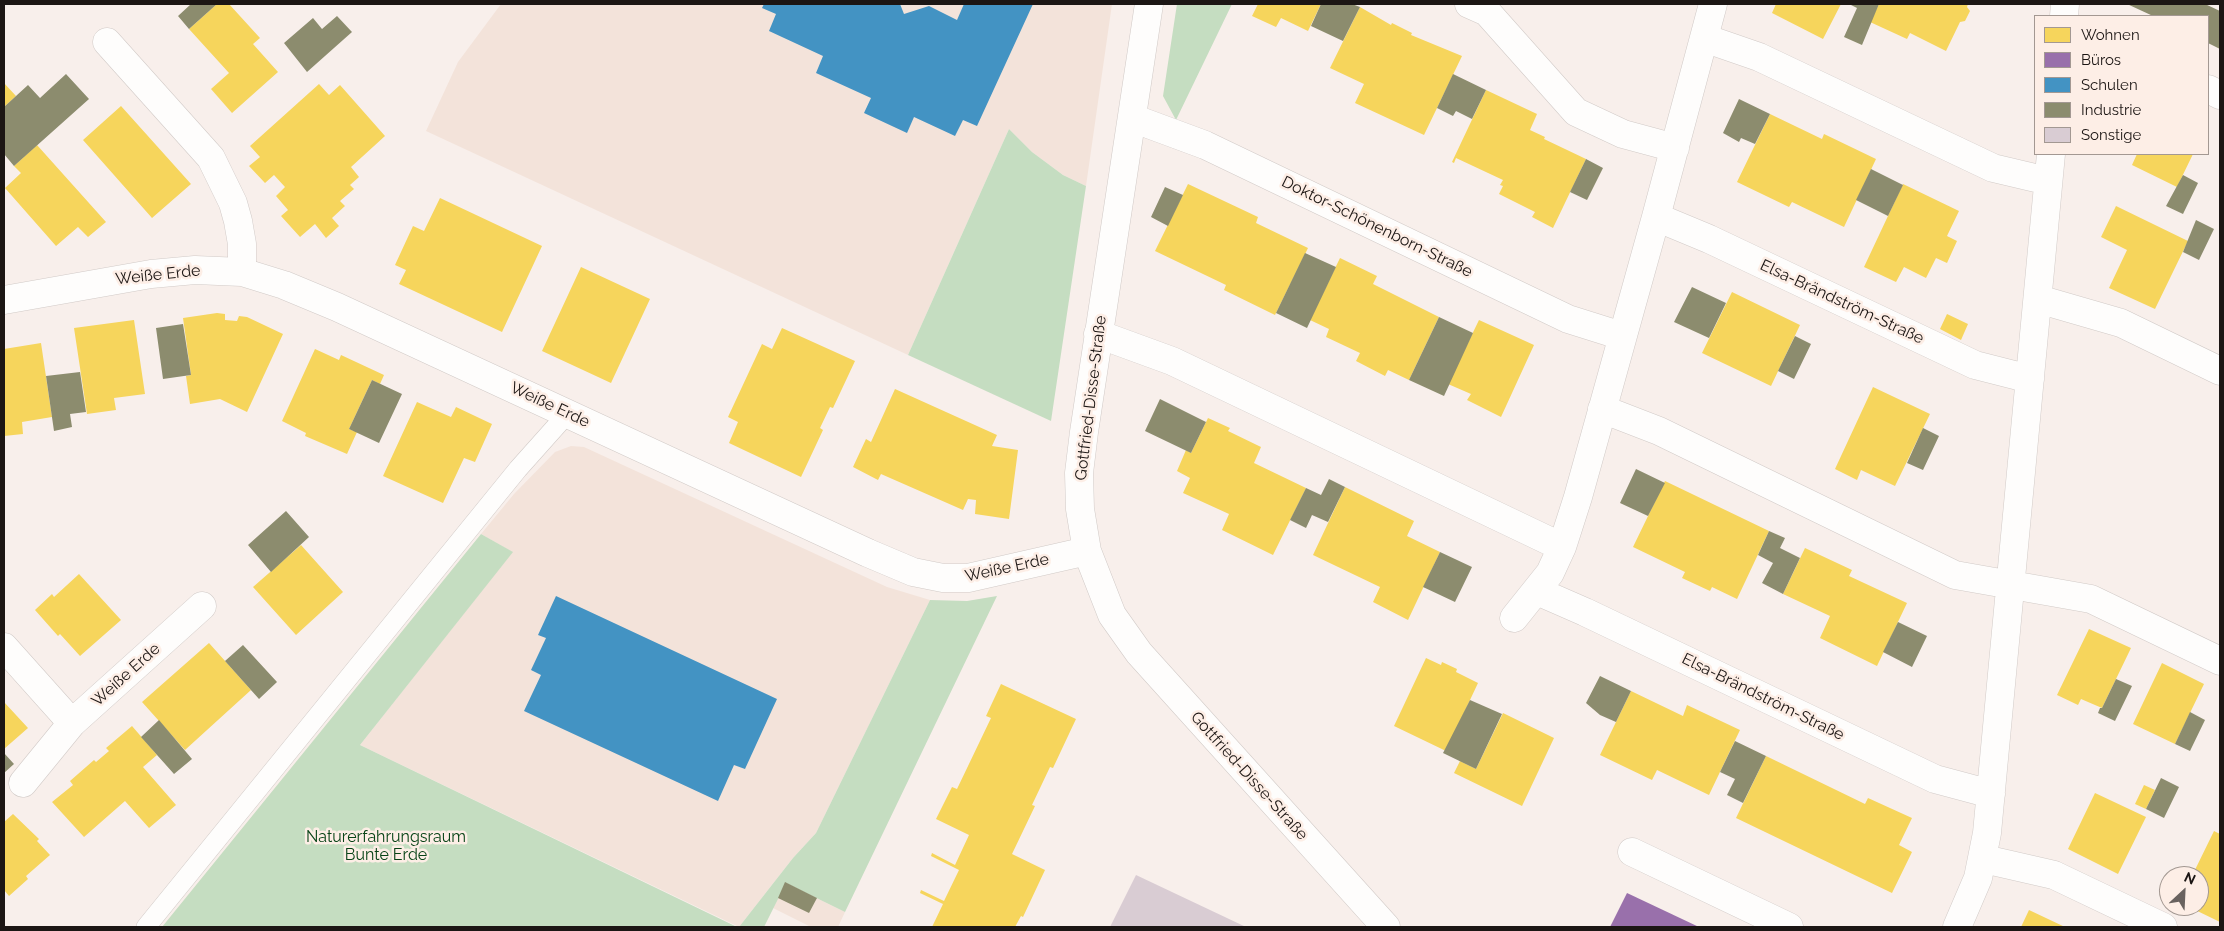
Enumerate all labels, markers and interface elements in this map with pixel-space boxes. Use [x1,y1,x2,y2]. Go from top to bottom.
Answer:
legend [2034,15,2209,155]
text: Wohnen [2081,26,2140,44]
text: Büros [2081,51,2121,69]
text: Schulen [2081,76,2138,94]
text: Industrie [2081,101,2141,119]
text: Sonstige [2081,126,2141,144]
street label: Doktor-Schönenborn-Straße [1278,172,1476,282]
street label: Elsa-Brändström-Straße [1757,256,1927,348]
street label: Weiße Erde [115,261,201,289]
street label: Gottfried-Disse-Straße [1071,314,1111,482]
street label: Weiße Erde [507,378,593,432]
street label: Weiße Erde [963,550,1051,586]
street label: Weiße Erde [88,639,164,711]
street label: Elsa-Brändström-Straße [1679,649,1847,745]
street label: Gottfried-Disse-Straße [1186,708,1312,844]
park label: Naturerfahrungsraum Bunte Erde [306,827,466,865]
north arrow [2159,866,2209,916]
text: N [2182,869,2198,888]

